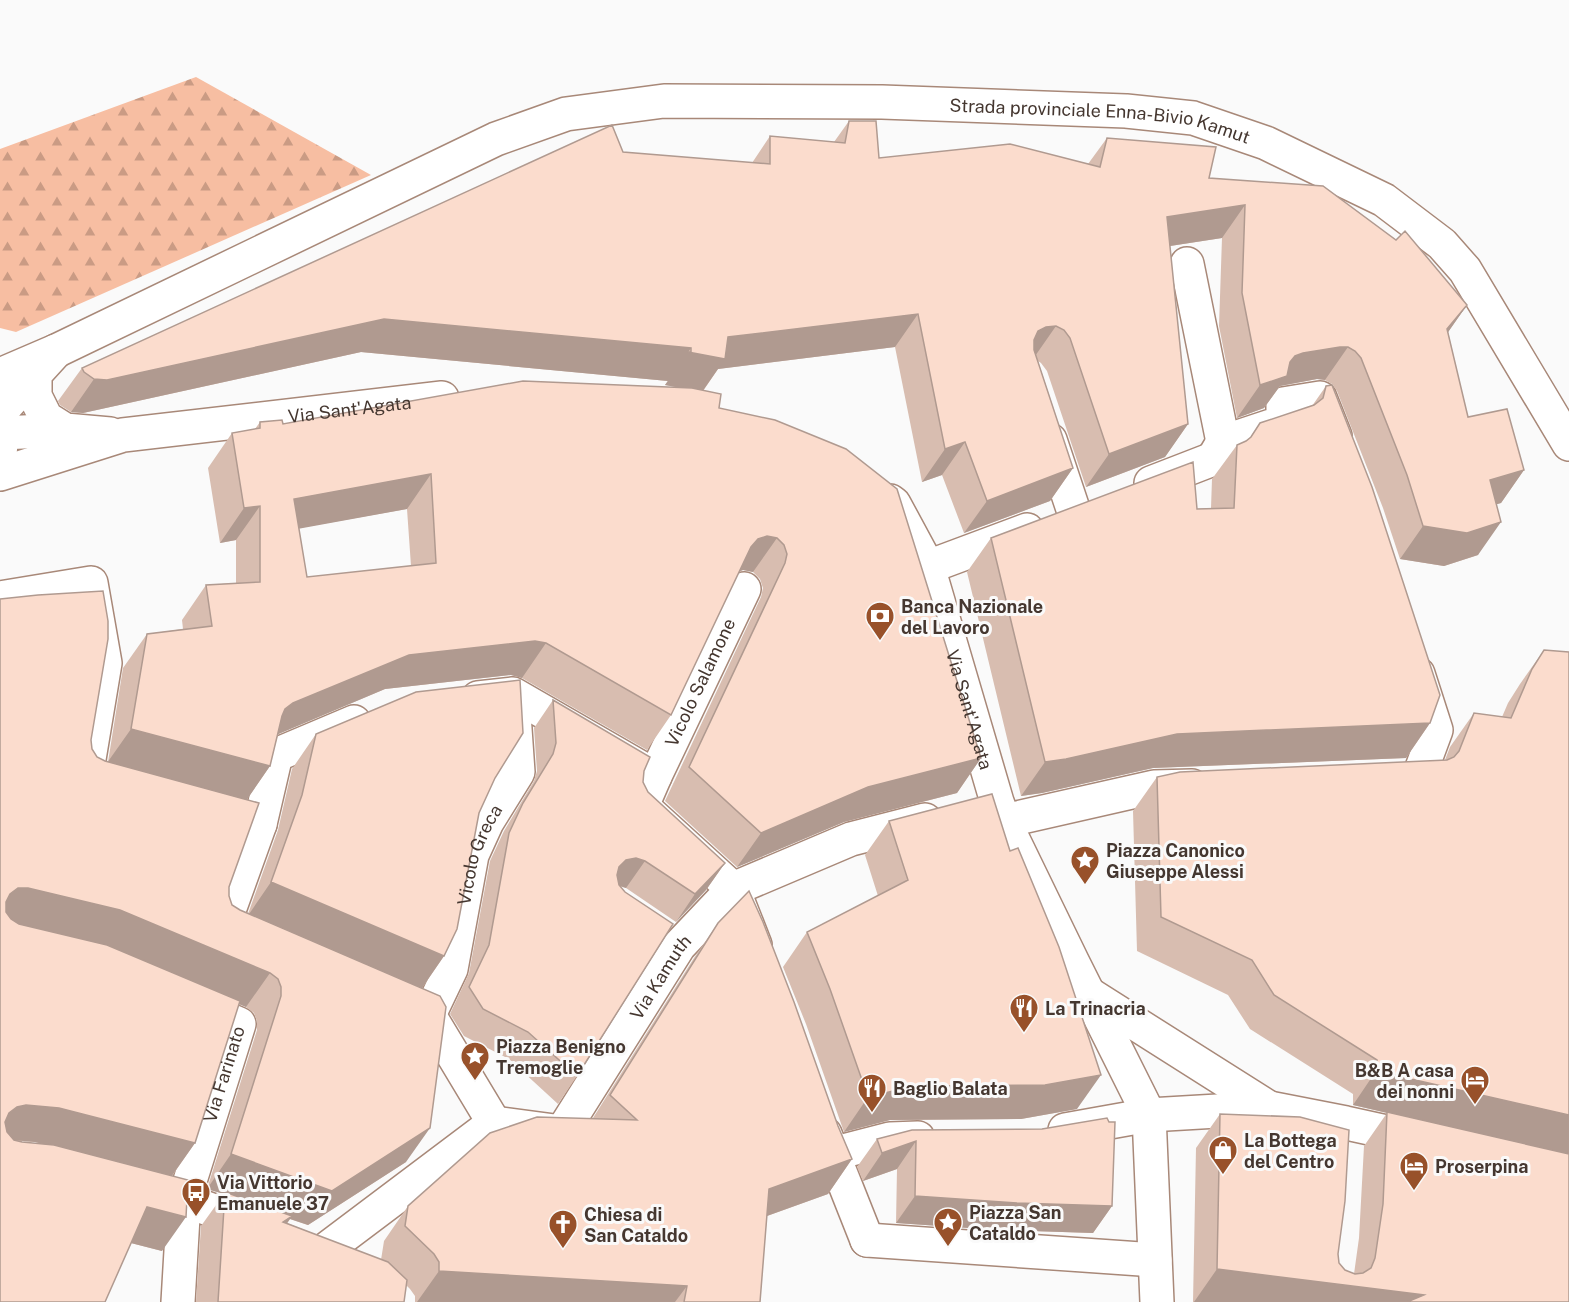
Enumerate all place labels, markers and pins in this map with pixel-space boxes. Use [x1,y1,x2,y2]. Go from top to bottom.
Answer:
place label: Banca Nazionale del Lavoro [901,596,1043,638]
bank icon: Banca Nazionale del Lavoro [864,600,896,642]
place label: Piazza Canonico Giuseppe Alessi [1106,840,1245,882]
place icon: Piazza Canonico Giuseppe Alessi [1069,844,1101,886]
restaurant icon: La Trinacria [1008,992,1040,1034]
place label: La Trinacria [1045,998,1146,1019]
place label: Piazza Benigno Tremoglie [496,1036,626,1078]
place icon: Piazza Benigno Tremoglie [459,1040,491,1082]
place label: B&B A casa dei nonni [1355,1060,1454,1102]
hotel icon: B&B A casa dei nonni [1459,1064,1491,1106]
restaurant icon: Baglio Balata [856,1072,888,1114]
place label: Baglio Balata [893,1078,1008,1099]
place label: La Bottega del Centro [1244,1130,1337,1172]
shop icon: La Bottega del Centro [1207,1134,1239,1176]
hotel icon: Proserpina [1398,1150,1430,1192]
place label: Proserpina [1435,1156,1528,1177]
place label: Via Vittorio Emanuele 37 [217,1172,329,1214]
bus stop icon: Via Vittorio Emanuele 37 [180,1176,212,1218]
place label: Piazza San Cataldo [969,1202,1061,1244]
place label: Chiesa di San Cataldo [584,1204,688,1246]
place icon: Piazza San Cataldo [932,1206,964,1248]
church icon: Chiesa di San Cataldo [547,1208,579,1250]

